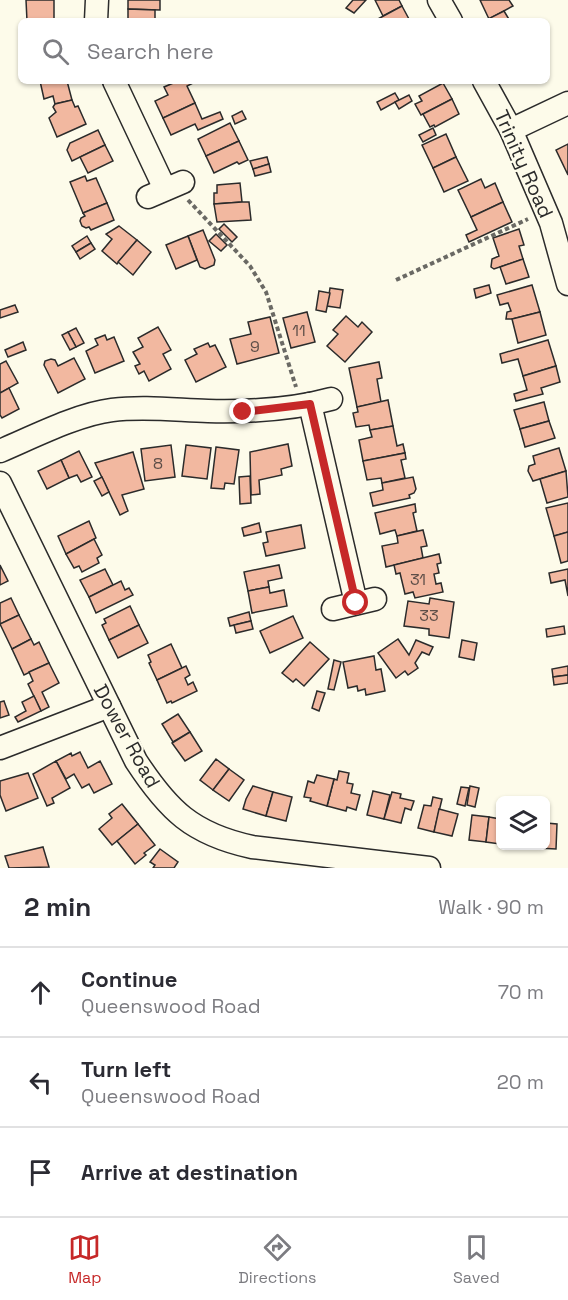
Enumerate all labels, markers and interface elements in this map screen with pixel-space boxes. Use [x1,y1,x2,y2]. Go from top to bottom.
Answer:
search box [18,18,550,84]
icon: search [39,35,72,68]
text: Search here [87,37,214,65]
street label: Trinity Road [489,106,559,222]
house number: 11 [292,320,306,341]
house number: 9 [250,336,260,357]
route end [229,398,255,424]
house number: 8 [153,453,163,474]
house number: 31 [410,569,426,590]
route start [342,589,368,615]
house number: 33 [419,605,439,626]
street label: Dower Road [88,679,166,793]
map controls [496,796,550,850]
button: layers [496,796,550,850]
text: 2 min [24,890,91,924]
text: Walk · 90 m [438,894,544,920]
text: Continue [81,965,177,993]
icon: ahead [24,976,57,1009]
text: 70 m [498,979,544,1005]
text: Queenswood Road [81,993,261,1019]
text: Turn left [81,1055,171,1083]
icon: left [24,1066,57,1099]
text: 20 m [497,1069,544,1095]
text: Queenswood Road [81,1083,261,1109]
icon: arrive [24,1156,57,1189]
text: Arrive at destination [81,1158,298,1186]
tab: Map [68,1231,102,1288]
tab: Directions [238,1231,317,1288]
tab: Saved [453,1231,500,1288]

